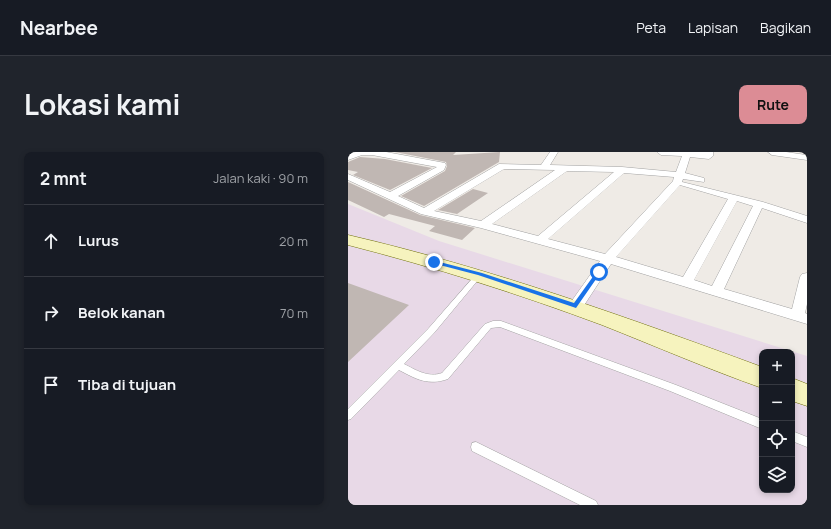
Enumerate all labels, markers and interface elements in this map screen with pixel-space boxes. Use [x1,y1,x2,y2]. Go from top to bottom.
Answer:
text: Nearbee [20,15,98,41]
text: Peta [636,18,666,37]
text: Lapisan [688,18,738,37]
text: Bagikan [760,18,811,37]
text: Lokasi kami [24,85,180,123]
button: Rute [739,85,807,124]
text: 2 mnt [40,167,87,190]
text: Jalan kaki · 90 m [213,169,308,187]
icon: ahead [40,230,62,252]
text: Lurus [78,230,119,251]
text: 20 m [279,232,308,250]
route end [425,253,443,271]
route start [590,263,608,281]
icon: right [40,302,62,324]
text: Belok kanan [78,302,165,323]
text: 70 m [280,304,308,322]
map controls [759,349,795,493]
button: + [759,349,795,385]
icon: arrive [40,374,62,396]
text: Tiba di tujuan [78,374,176,395]
button: − [759,385,795,421]
button: locate [759,421,795,457]
button: layers [759,457,795,493]

